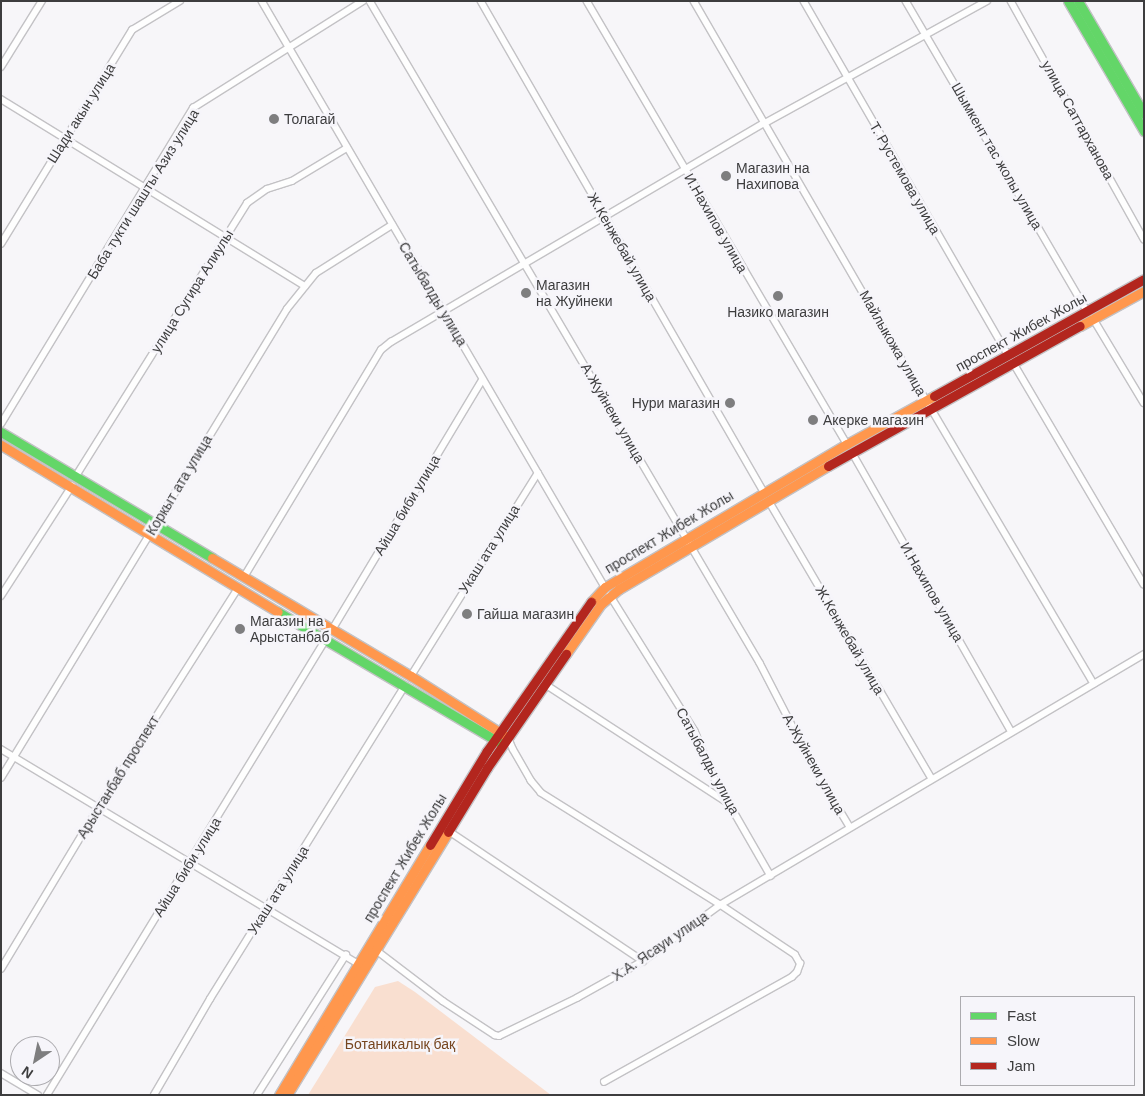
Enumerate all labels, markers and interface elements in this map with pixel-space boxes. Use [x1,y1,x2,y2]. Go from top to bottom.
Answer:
street label: улица Саттарханова [1038,58,1118,182]
street label: Шади акын улица [44,60,118,166]
street label: Шымкент тас жолы улица [948,79,1046,233]
street label: Баба тукти шашты Азиз улица [84,106,202,282]
place label: Толагай [284,111,335,127]
marker: Толагай [268,113,280,125]
street label: Т. Рустемова улица [866,119,944,237]
place label: Магазин на Нахипова [736,160,809,192]
street label: И.Нахипов улица [681,170,751,276]
marker: Магазин на Нахипова [720,170,732,182]
street label: Ж.Кенжебай улица [584,189,660,305]
street label: улица Сугира Алиулы [147,226,237,356]
street label: Сатыбалды улица [395,239,471,349]
place label: Магазин на Жуйнеки [536,277,612,310]
marker: Магазин на Жуйнеки [520,287,532,299]
street label: Майлыкожа улица [856,287,930,399]
street label: проспект Жибек Жолы [953,289,1089,375]
marker: Назико магазин [772,290,784,302]
place label: Назико магазин [727,304,829,320]
street label: А.Жуйнеки улица [578,360,648,466]
place label: Нури магазин [632,395,720,411]
marker: Нури магазин [724,397,736,409]
place label: Акерке магазин [823,412,924,428]
marker: Акерке магазин [807,414,819,426]
street label: Коркыт ата улица [142,432,216,538]
street label: Айша биби улица [370,452,444,558]
street label: проспект Жибек Жолы [602,487,736,577]
street label: Укаш ата улица [455,502,523,596]
street label: И.Нахипов улица [897,539,967,645]
street label: Ж.Кенжебай улица [812,582,888,698]
place label: Гайша магазин [477,606,574,622]
marker: Гайша магазин [461,608,473,620]
place label: Магазин на Арыстанбаб [250,613,329,646]
marker: Магазин на Арыстанбаб [234,623,246,635]
street label: Сатыбалды улица [673,705,743,817]
street label: А.Жуйнеки улица [779,711,849,817]
street label: Арыстанбаб проспект [73,713,163,841]
street label: проспект Жибек Жолы [360,791,450,925]
street label: Айша биби улица [150,814,224,920]
street label: Укаш ата улица [244,843,312,937]
street label: Х.А. Ясауи улица [609,908,711,984]
legend [960,996,1135,1086]
text: Fast [1007,1007,1036,1024]
text: Slow [1007,1032,1040,1049]
north arrow [10,1036,60,1086]
park label: Ботаникалық бақ [345,1036,455,1052]
text: Jam [1007,1057,1035,1074]
text: N [19,1063,36,1082]

